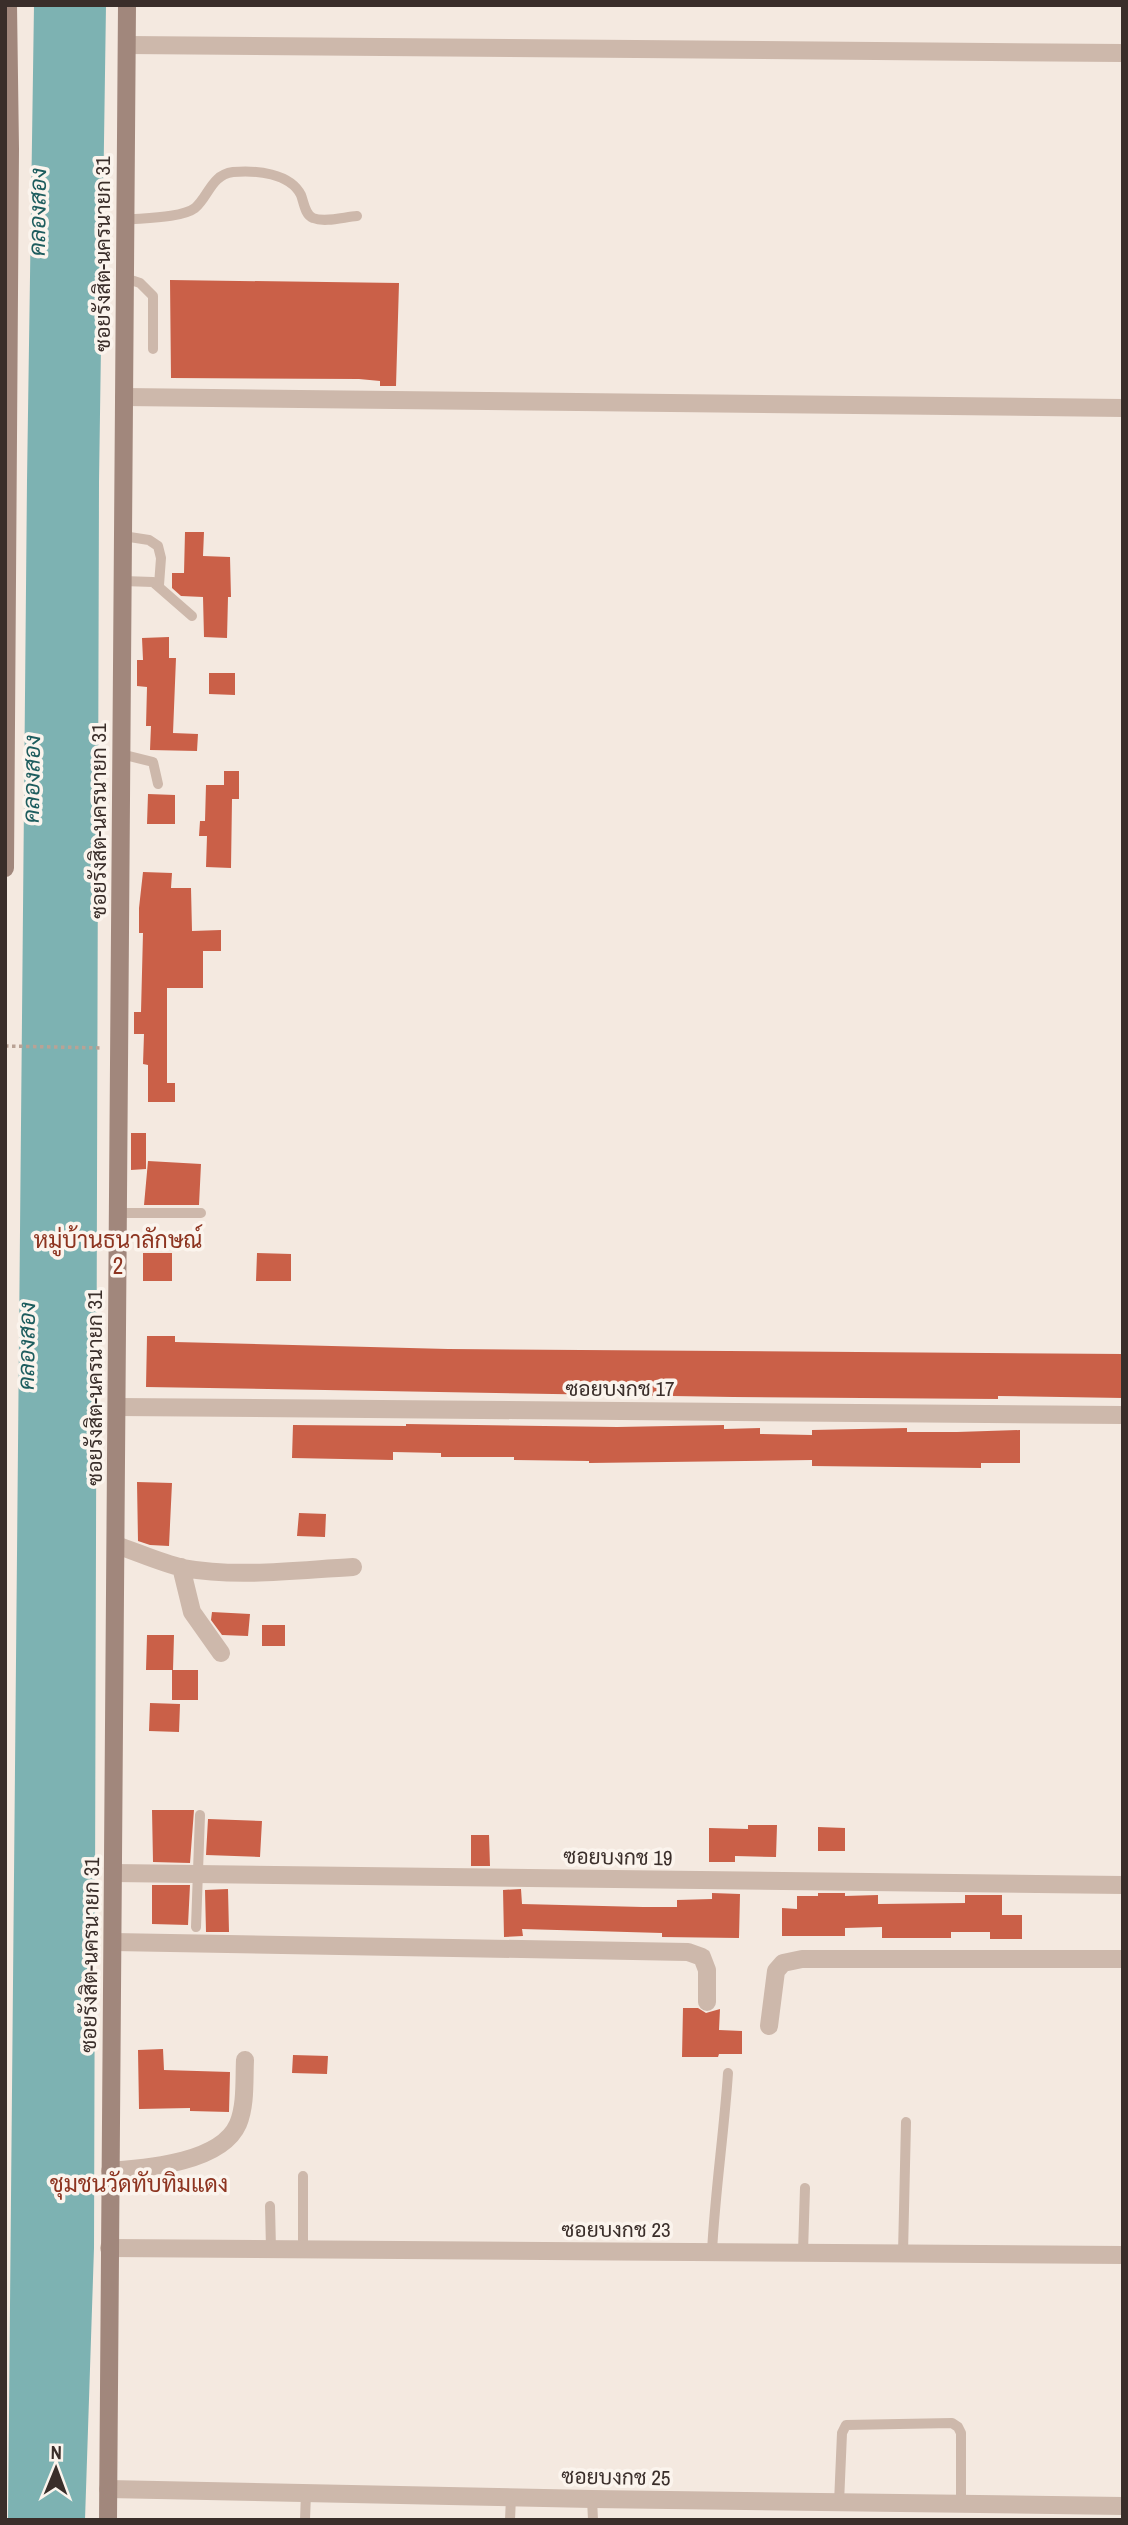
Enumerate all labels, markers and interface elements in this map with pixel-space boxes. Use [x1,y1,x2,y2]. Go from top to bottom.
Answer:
street label: ซอยรังสิต-นครนายก 31 [88,156,117,352]
water label: คลองสอง [21,168,53,256]
street label: ซอยรังสิต-นครนายก 31 [84,723,113,919]
water label: คลองสอง [15,735,47,823]
district label: หมู่บ้านธนาลักษณ์ 2 [34,1224,202,1281]
street label: ซอยรังสิต-นครนายก 31 [80,1290,109,1486]
water label: คลองสอง [10,1302,42,1390]
street label: ซอยบงกช 17 [565,1374,675,1403]
street label: ซอยบงกช 19 [563,1842,673,1872]
street label: ซอยรังสิต-นครนายก 31 [74,1857,106,2053]
district label: ชุมชนวัดทับทิมแดง [50,2168,228,2200]
street label: ซอยบงกช 23 [561,2215,671,2244]
north arrow [21,2434,91,2504]
text: N [50,2439,62,2465]
street label: ซอยบงกช 25 [561,2462,671,2492]

